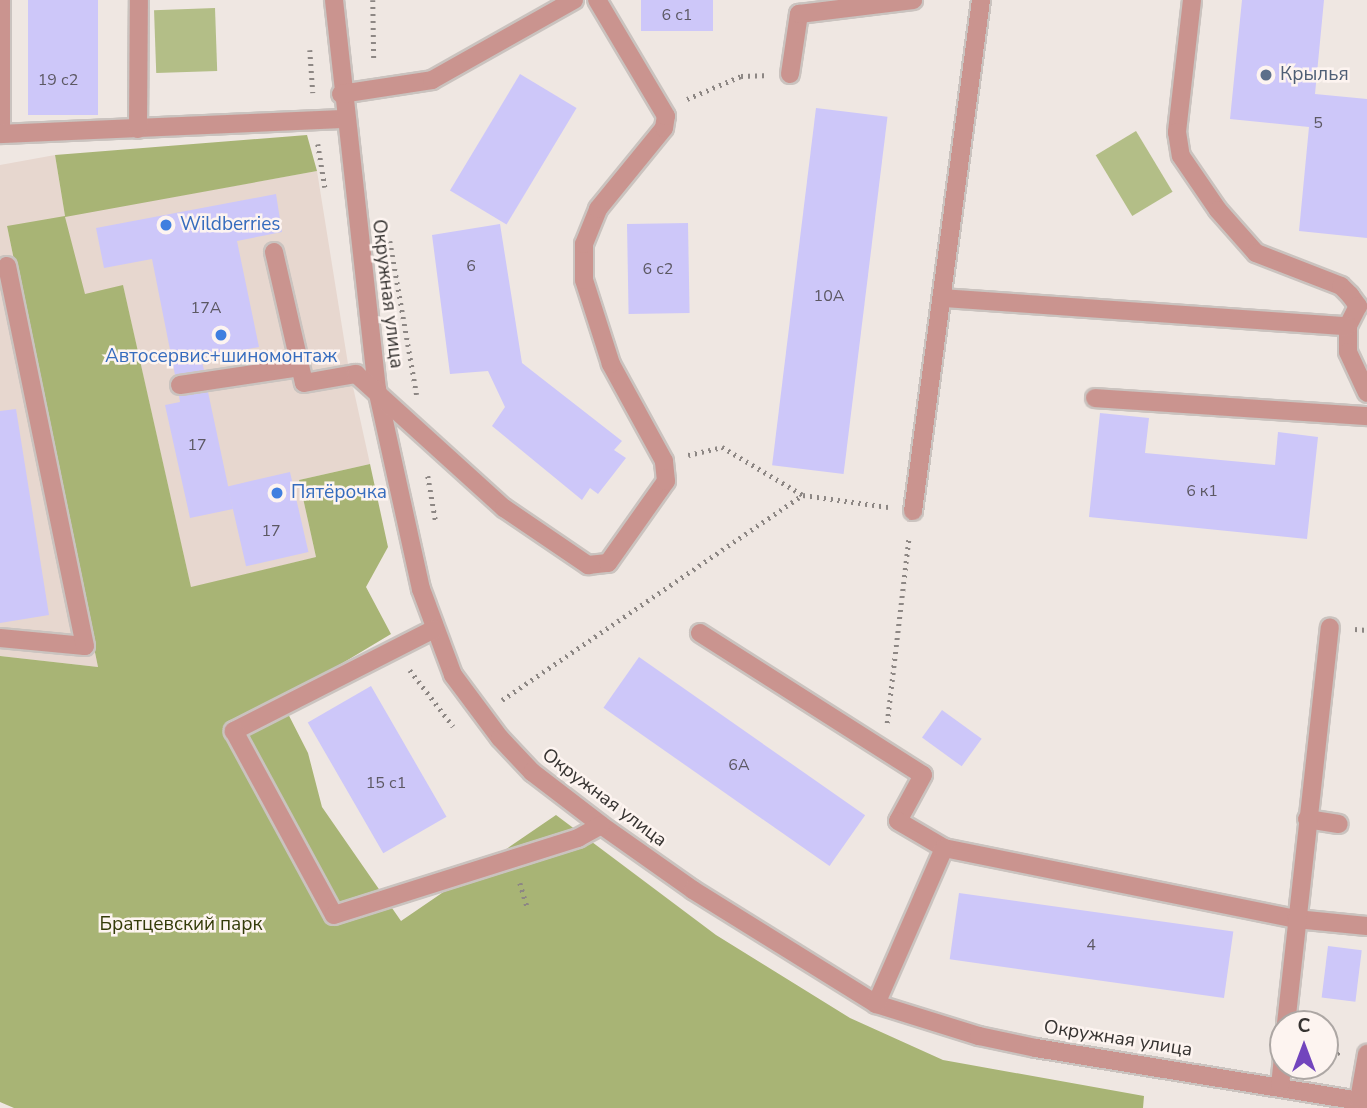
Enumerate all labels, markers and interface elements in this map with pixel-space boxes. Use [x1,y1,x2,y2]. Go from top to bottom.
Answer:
house number: 6 с1 [662,5,692,25]
place label: Крылья [1280,64,1349,86]
marker: Крылья [1258,67,1274,83]
house number: 19 с2 [38,70,78,90]
house number: 5 [1313,113,1323,133]
place label: Wildberries [180,214,280,236]
marker: Wildberries [158,217,174,233]
street label: Окружная улица [367,218,407,370]
house number: 6 [466,256,476,276]
house number: 6 с2 [643,259,673,279]
house number: 10А [814,286,844,306]
house number: 17А [191,298,221,318]
marker: Автосервис+шиномонтаж [213,327,229,343]
place label: Автосервис+шиномонтаж [105,346,337,368]
house number: 17 [187,435,207,455]
house number: 6 к1 [1186,481,1218,501]
place label: Пятёрочка [291,482,387,504]
marker: Пятёрочка [269,485,285,501]
house number: 17 [261,521,281,541]
street label: Окружная улица [537,744,671,852]
house number: 6А [728,755,750,775]
house number: 15 с1 [366,773,406,793]
park label: Братцевский парк [99,914,263,936]
house number: 4 [1086,935,1096,955]
north arrow [1269,1010,1339,1080]
text: С [1298,1013,1310,1039]
street label: Окружная улица [1042,1016,1194,1062]

